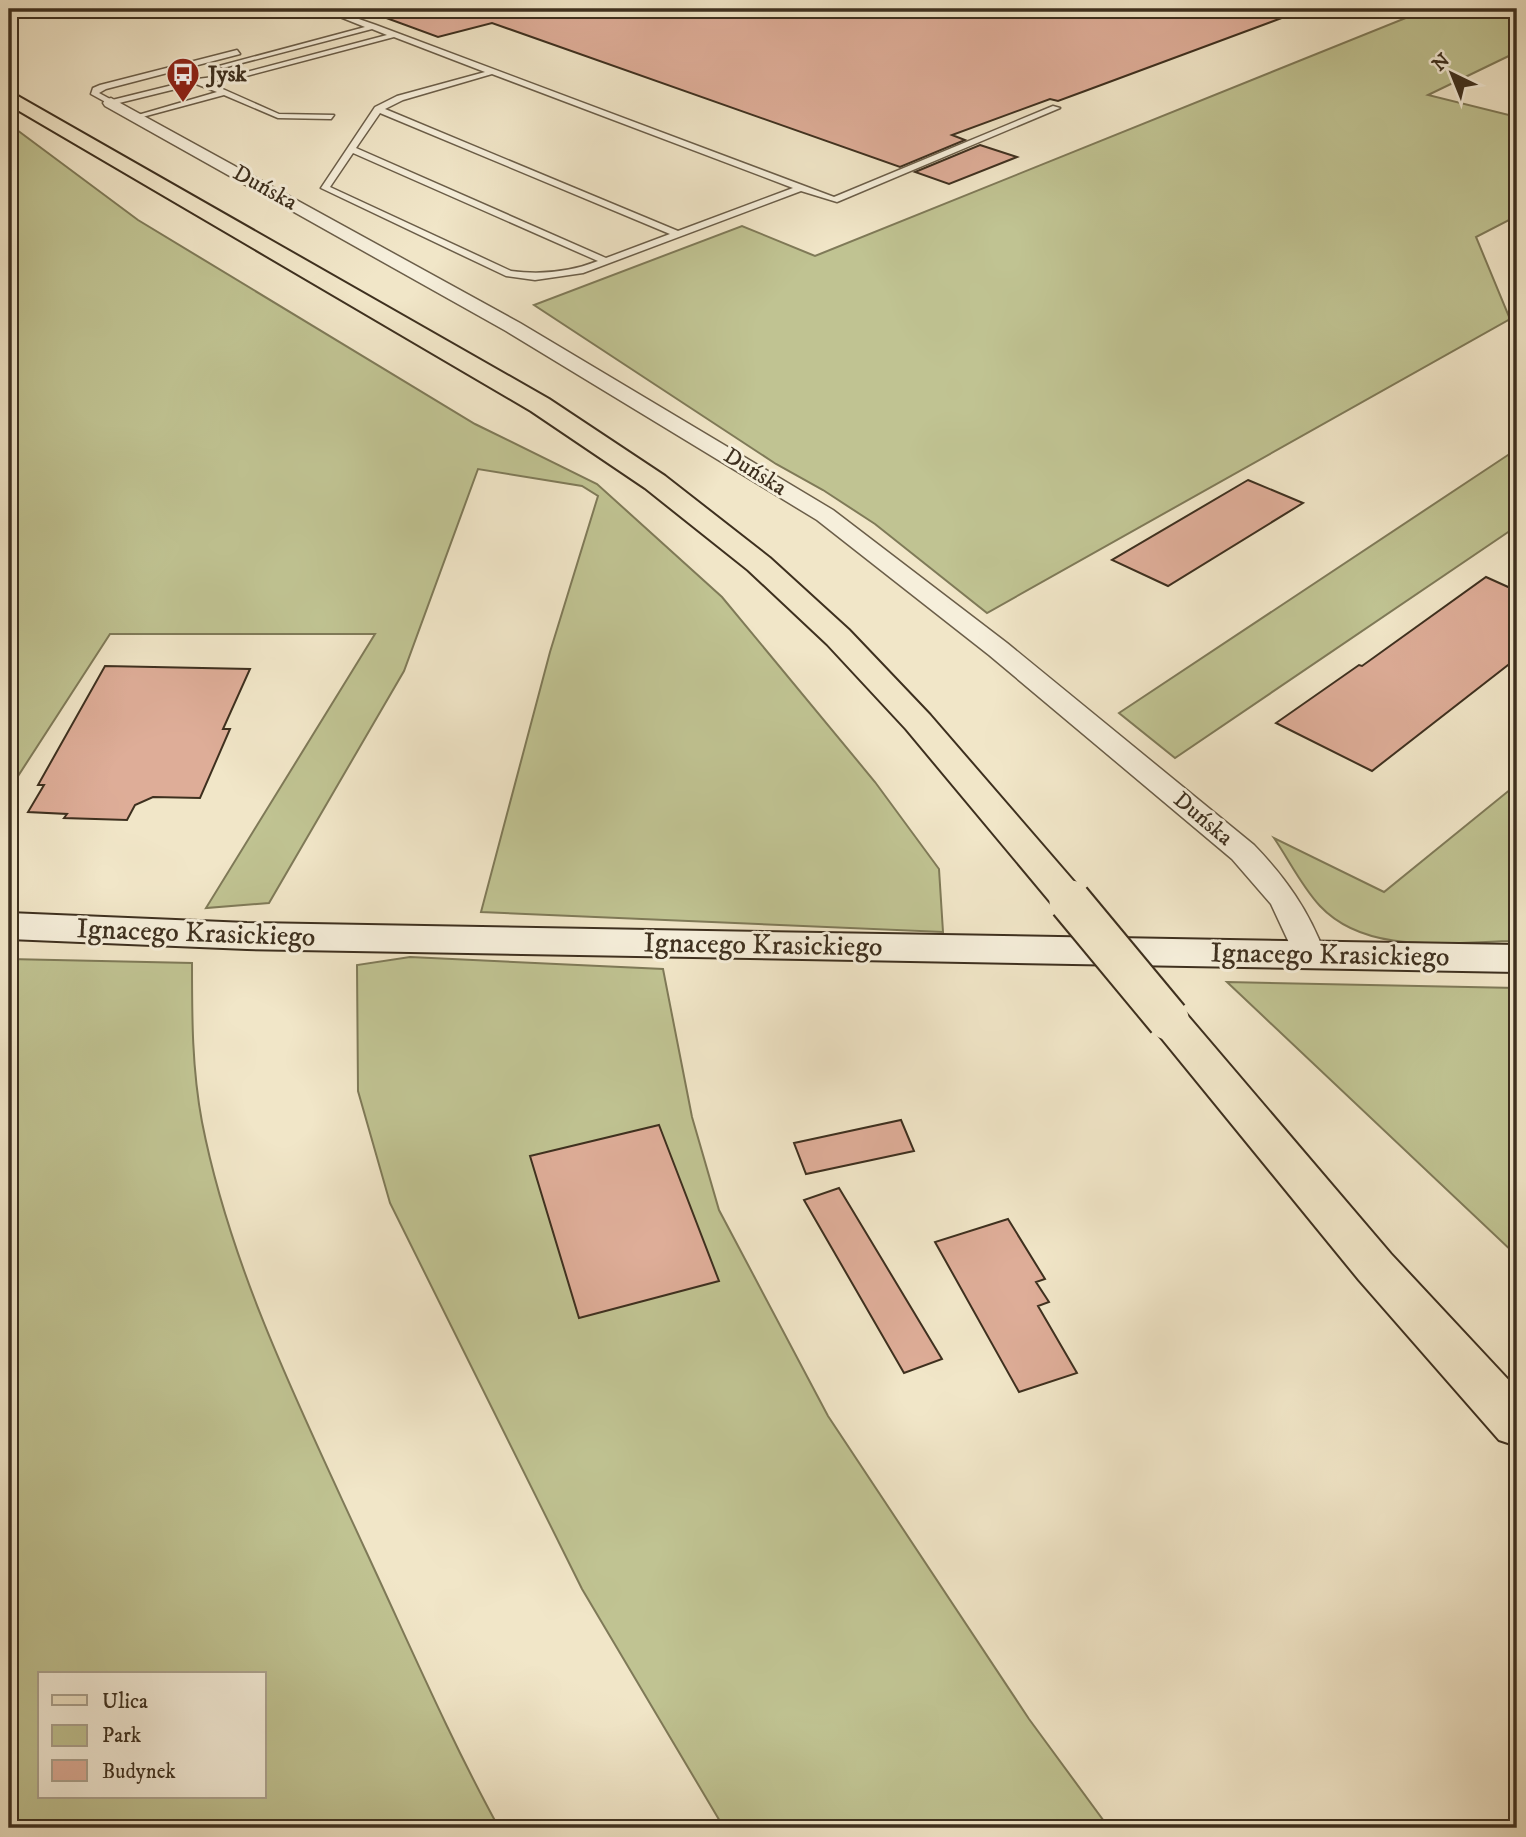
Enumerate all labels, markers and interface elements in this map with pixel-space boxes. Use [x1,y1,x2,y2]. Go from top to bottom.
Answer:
north arrow [1418,38,1488,108]
text: N [1428,49,1455,76]
bus stop icon: Jysk [164,55,202,104]
place label: Jysk [205,60,247,89]
street label: Duńska [228,159,302,218]
street label: Duńska [718,441,792,503]
street label: Duńska [1167,786,1239,852]
street label: Ignacego Krasickiego [76,911,316,955]
street label: Ignacego Krasickiego [643,925,883,965]
street label: Ignacego Krasickiego [1210,935,1450,975]
legend [38,1672,266,1798]
text: Ulica [102,1689,148,1715]
text: Park [102,1723,142,1749]
text: Budynek [102,1759,176,1785]

